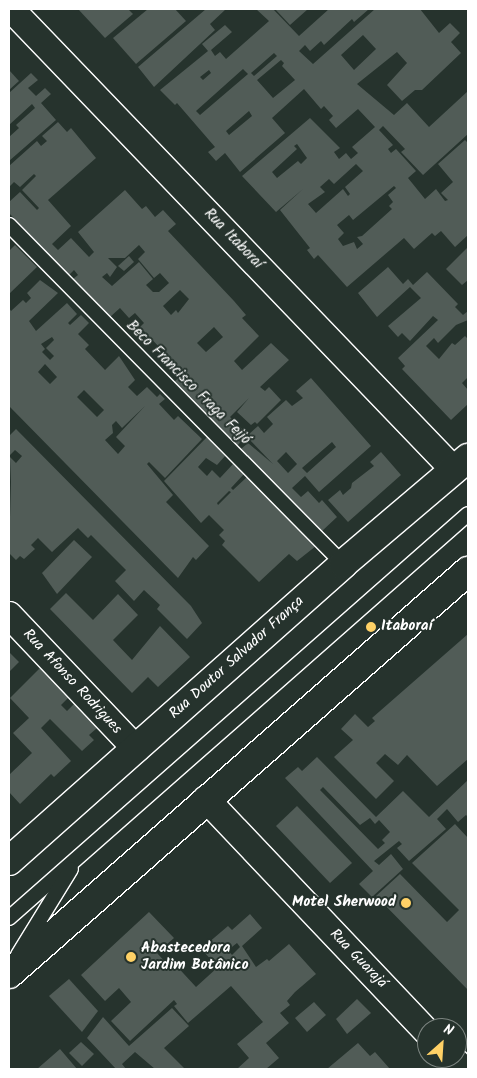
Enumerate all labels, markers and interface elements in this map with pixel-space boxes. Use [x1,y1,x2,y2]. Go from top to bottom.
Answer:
street label: Rua Itaboraí [200,205,266,273]
street label: Beco Francisco Fraga Feijó [122,317,254,449]
street label: Rua Doutor Salvador França [166,593,308,723]
place label: Itaboraí [381,618,432,636]
marker: Itaboraí [365,621,377,633]
street label: Rua Afonso Rodrigues [19,626,125,738]
place label: Motel Sherwood [292,894,396,912]
marker: Motel Sherwood [400,897,412,909]
street label: Rua Guarajá [325,926,391,992]
place label: Abastecedora Jardim Botânico [141,939,249,974]
marker: Abastecedora Jardim Botânico [125,951,137,963]
north arrow [417,1018,467,1068]
text: N [439,1019,457,1042]

